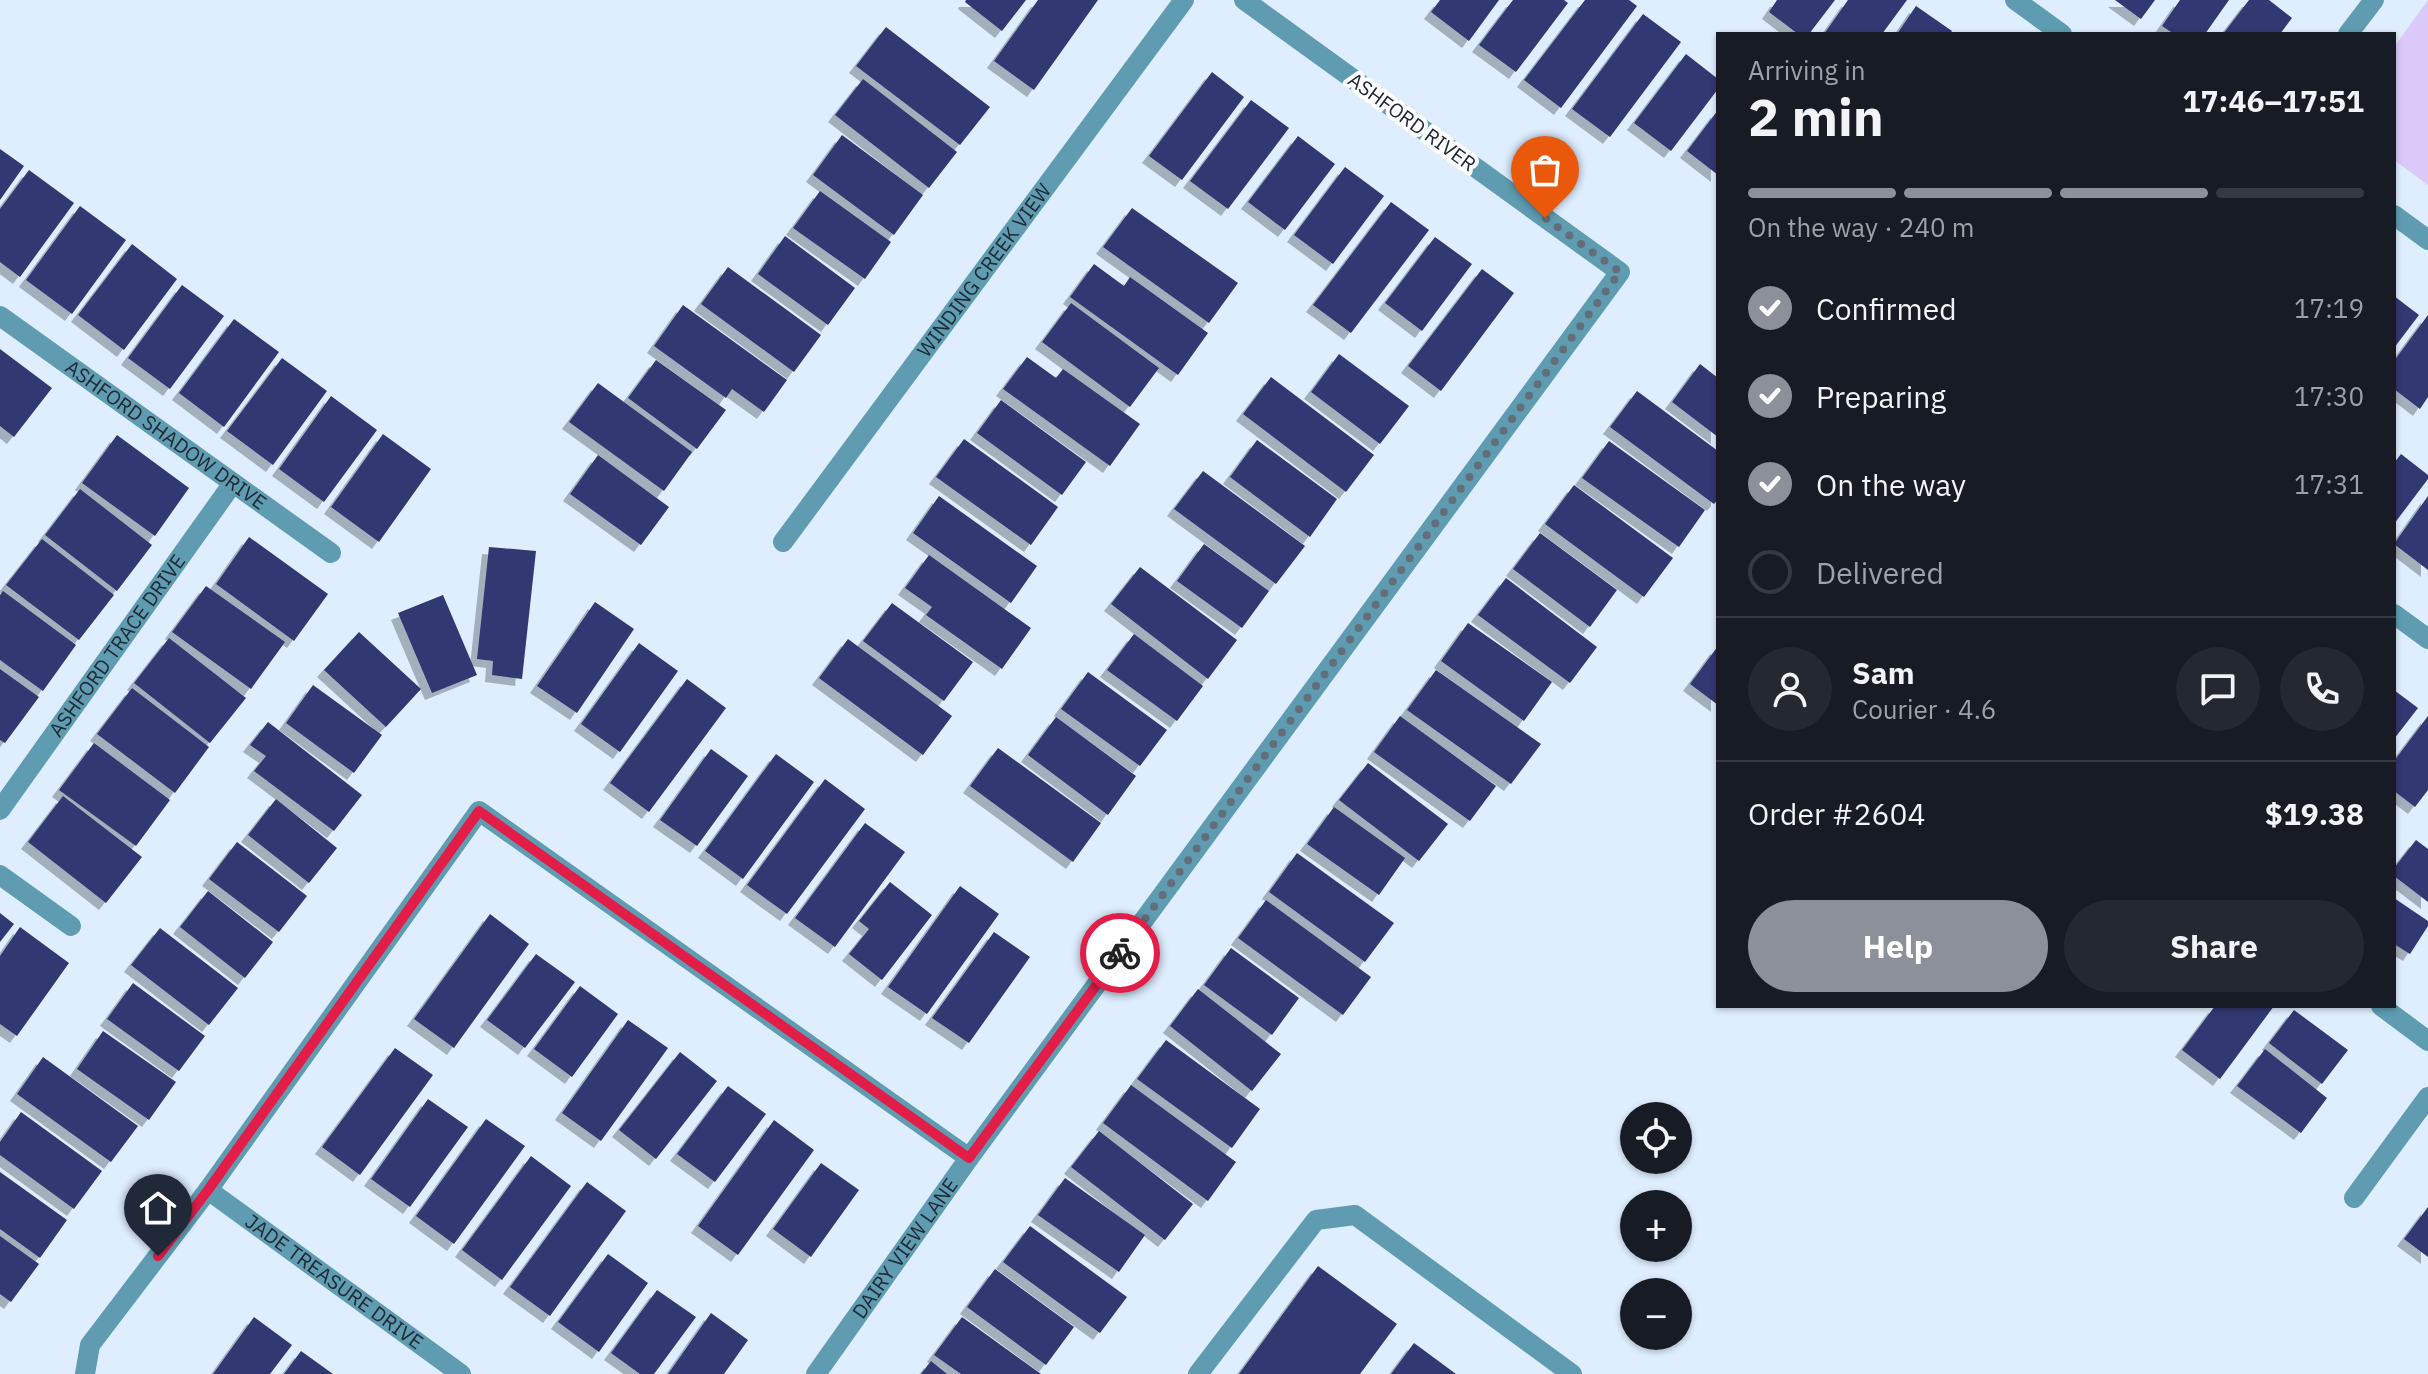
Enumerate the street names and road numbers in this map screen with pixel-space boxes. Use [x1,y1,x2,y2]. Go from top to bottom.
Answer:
street label: ASHFORD RIVER [1343,66,1482,177]
street label: WINDING CREEK VIEW [910,177,1057,362]
street label: ASHFORD SHADOW DRIVE [60,353,272,516]
street label: ASHFORD TRACE DRIVE [42,548,191,742]
street label: DAIRY VIEW LANE [846,1172,964,1324]
street label: JADE TREASURE DRIVE [240,1207,429,1355]

